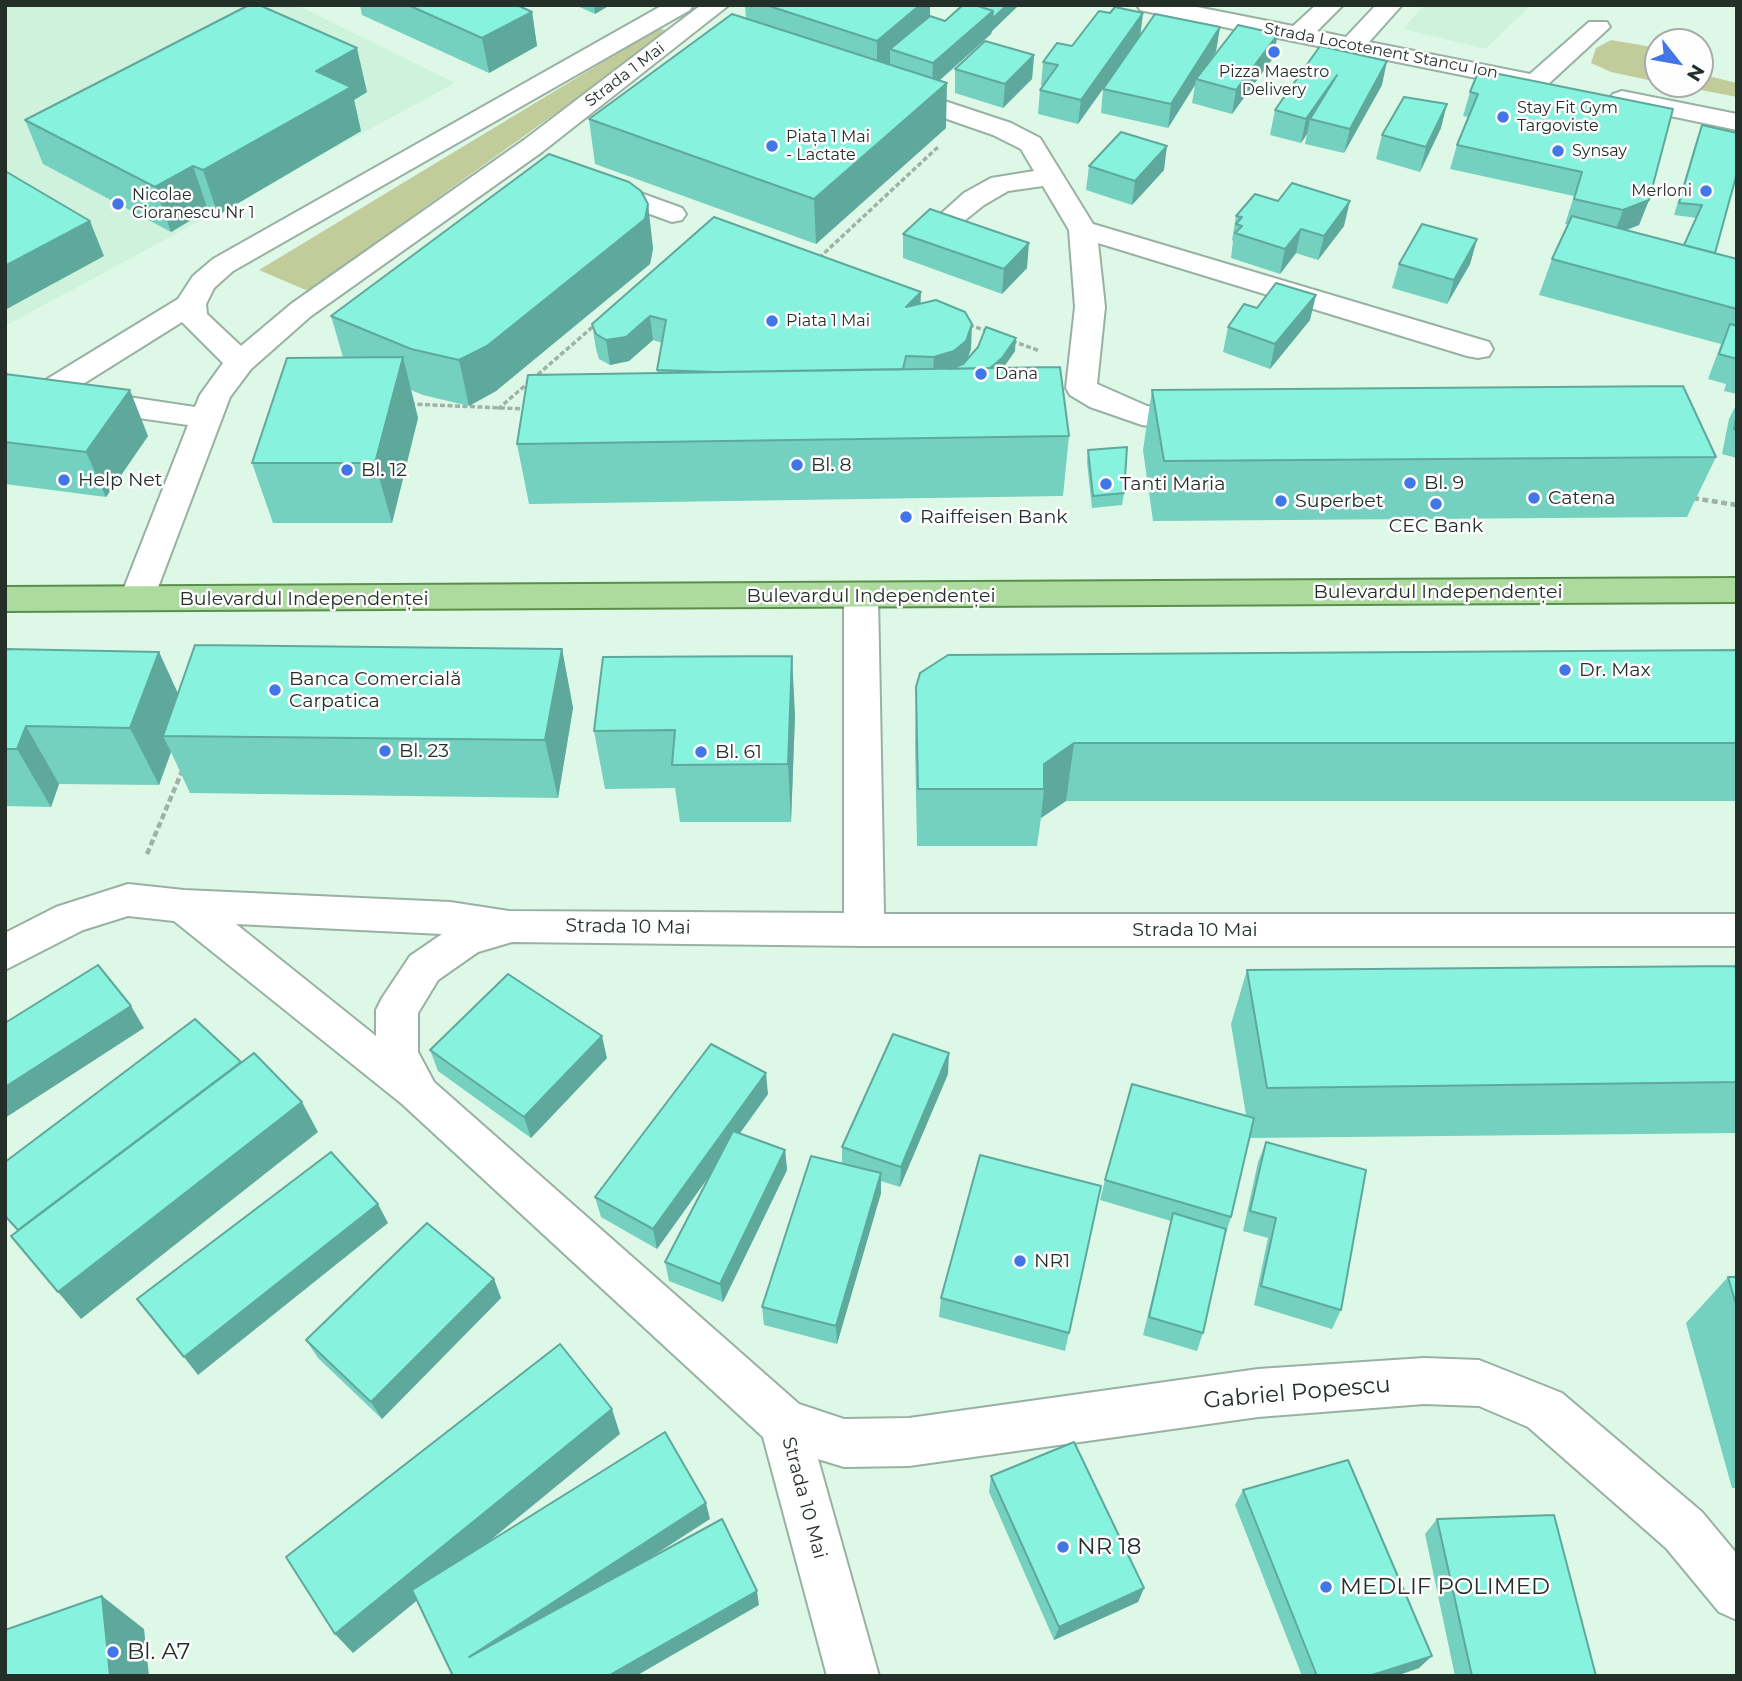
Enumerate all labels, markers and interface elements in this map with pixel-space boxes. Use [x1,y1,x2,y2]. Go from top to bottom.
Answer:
street label: Strada Locotenent Stancu Ion [1262,19,1500,83]
north arrow [1644,28,1714,98]
street label: Strada 1 Mai [581,39,669,111]
marker: Pizza Maestro Delivery [1266,44,1282,60]
text: N [1682,61,1710,86]
place label: Pizza Maestro Delivery [1219,62,1329,100]
place label: Stay Fit Gym Targoviste [1517,98,1618,136]
marker: Stay Fit Gym Targoviste [1495,109,1511,125]
place label: Piața 1 Mai - Lactate [786,127,870,165]
marker: Piața 1 Mai - Lactate [764,138,780,154]
place label: Synsay [1572,141,1627,161]
marker: Synsay [1550,143,1566,159]
place label: Merloni [1631,181,1692,201]
marker: Merloni [1698,183,1714,199]
place label: Nicolae Cioranescu Nr 1 [132,185,255,223]
marker: Nicolae Cioranescu Nr 1 [110,196,126,212]
place label: Piata 1 Mai [786,311,870,331]
marker: Piata 1 Mai [764,313,780,329]
place label: Dana [995,364,1038,384]
marker: Dana [973,366,989,382]
place label: Bl. 8 [811,454,852,476]
marker: Bl. 8 [789,457,805,473]
place label: Bl. 12 [361,459,407,481]
marker: Bl. 12 [339,462,355,478]
place label: Help Net [78,469,163,491]
marker: Help Net [56,472,72,488]
place label: Bl. 9 [1424,472,1464,494]
place label: Tanti Maria [1120,473,1225,495]
marker: Bl. 9 [1402,475,1418,491]
marker: Tanti Maria [1098,476,1114,492]
place label: Catena [1548,487,1615,509]
place label: Superbet [1295,490,1383,512]
marker: Catena [1526,490,1542,506]
marker: Superbet [1273,493,1289,509]
marker: CEC Bank [1428,496,1444,512]
place label: Raiffeisen Bank [920,506,1068,528]
marker: Raiffeisen Bank [898,509,914,525]
place label: CEC Bank [1389,515,1483,537]
street label: Bulevardul Independenței [1313,581,1563,603]
street label: Bulevardul Independenței [746,585,996,607]
street label: Bulevardul Independenței [179,588,429,610]
place label: Dr. Max [1579,659,1651,681]
marker: Dr. Max [1557,662,1573,678]
place label: Banca Comercială Carpatica [289,668,461,712]
marker: Banca Comercială Carpatica [267,682,283,698]
place label: Bl. 23 [399,740,449,762]
place label: Bl. 61 [715,741,762,763]
marker: Bl. 23 [377,743,393,759]
marker: Bl. 61 [693,744,709,760]
street label: Strada 10 Mai [565,915,691,939]
street label: Strada 10 Mai [1132,919,1258,941]
place label: NR1 [1034,1250,1070,1272]
marker: NR1 [1012,1253,1028,1269]
street label: Gabriel Popescu [1202,1371,1392,1415]
street label: Strada 10 Mai [777,1434,831,1562]
place label: NR 18 [1077,1533,1141,1561]
marker: NR 18 [1055,1539,1071,1555]
place label: MEDLIF POLIMED [1340,1573,1550,1601]
marker: MEDLIF POLIMED [1318,1579,1334,1595]
place label: Bl. A7 [127,1638,190,1666]
marker: Bl. A7 [105,1644,121,1660]

